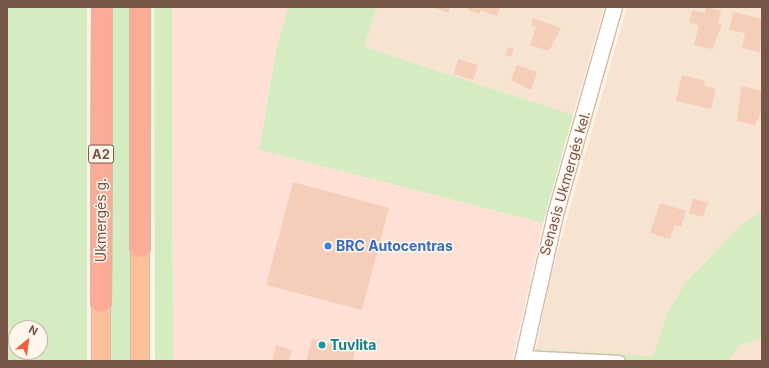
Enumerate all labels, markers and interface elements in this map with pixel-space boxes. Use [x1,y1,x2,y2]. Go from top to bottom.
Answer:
street label: Senasis Ukmergės kel. [536,109,594,257]
road number: A2 [88,143,114,165]
street label: Ukmergės g. [93,178,109,262]
place label: BRC Autocentras [336,238,453,254]
marker: BRC Autocentras [323,241,333,251]
north arrow [8,320,48,360]
text: N [26,322,40,339]
place label: Tuvlita [330,337,376,353]
marker: Tuvlita [317,340,327,350]

